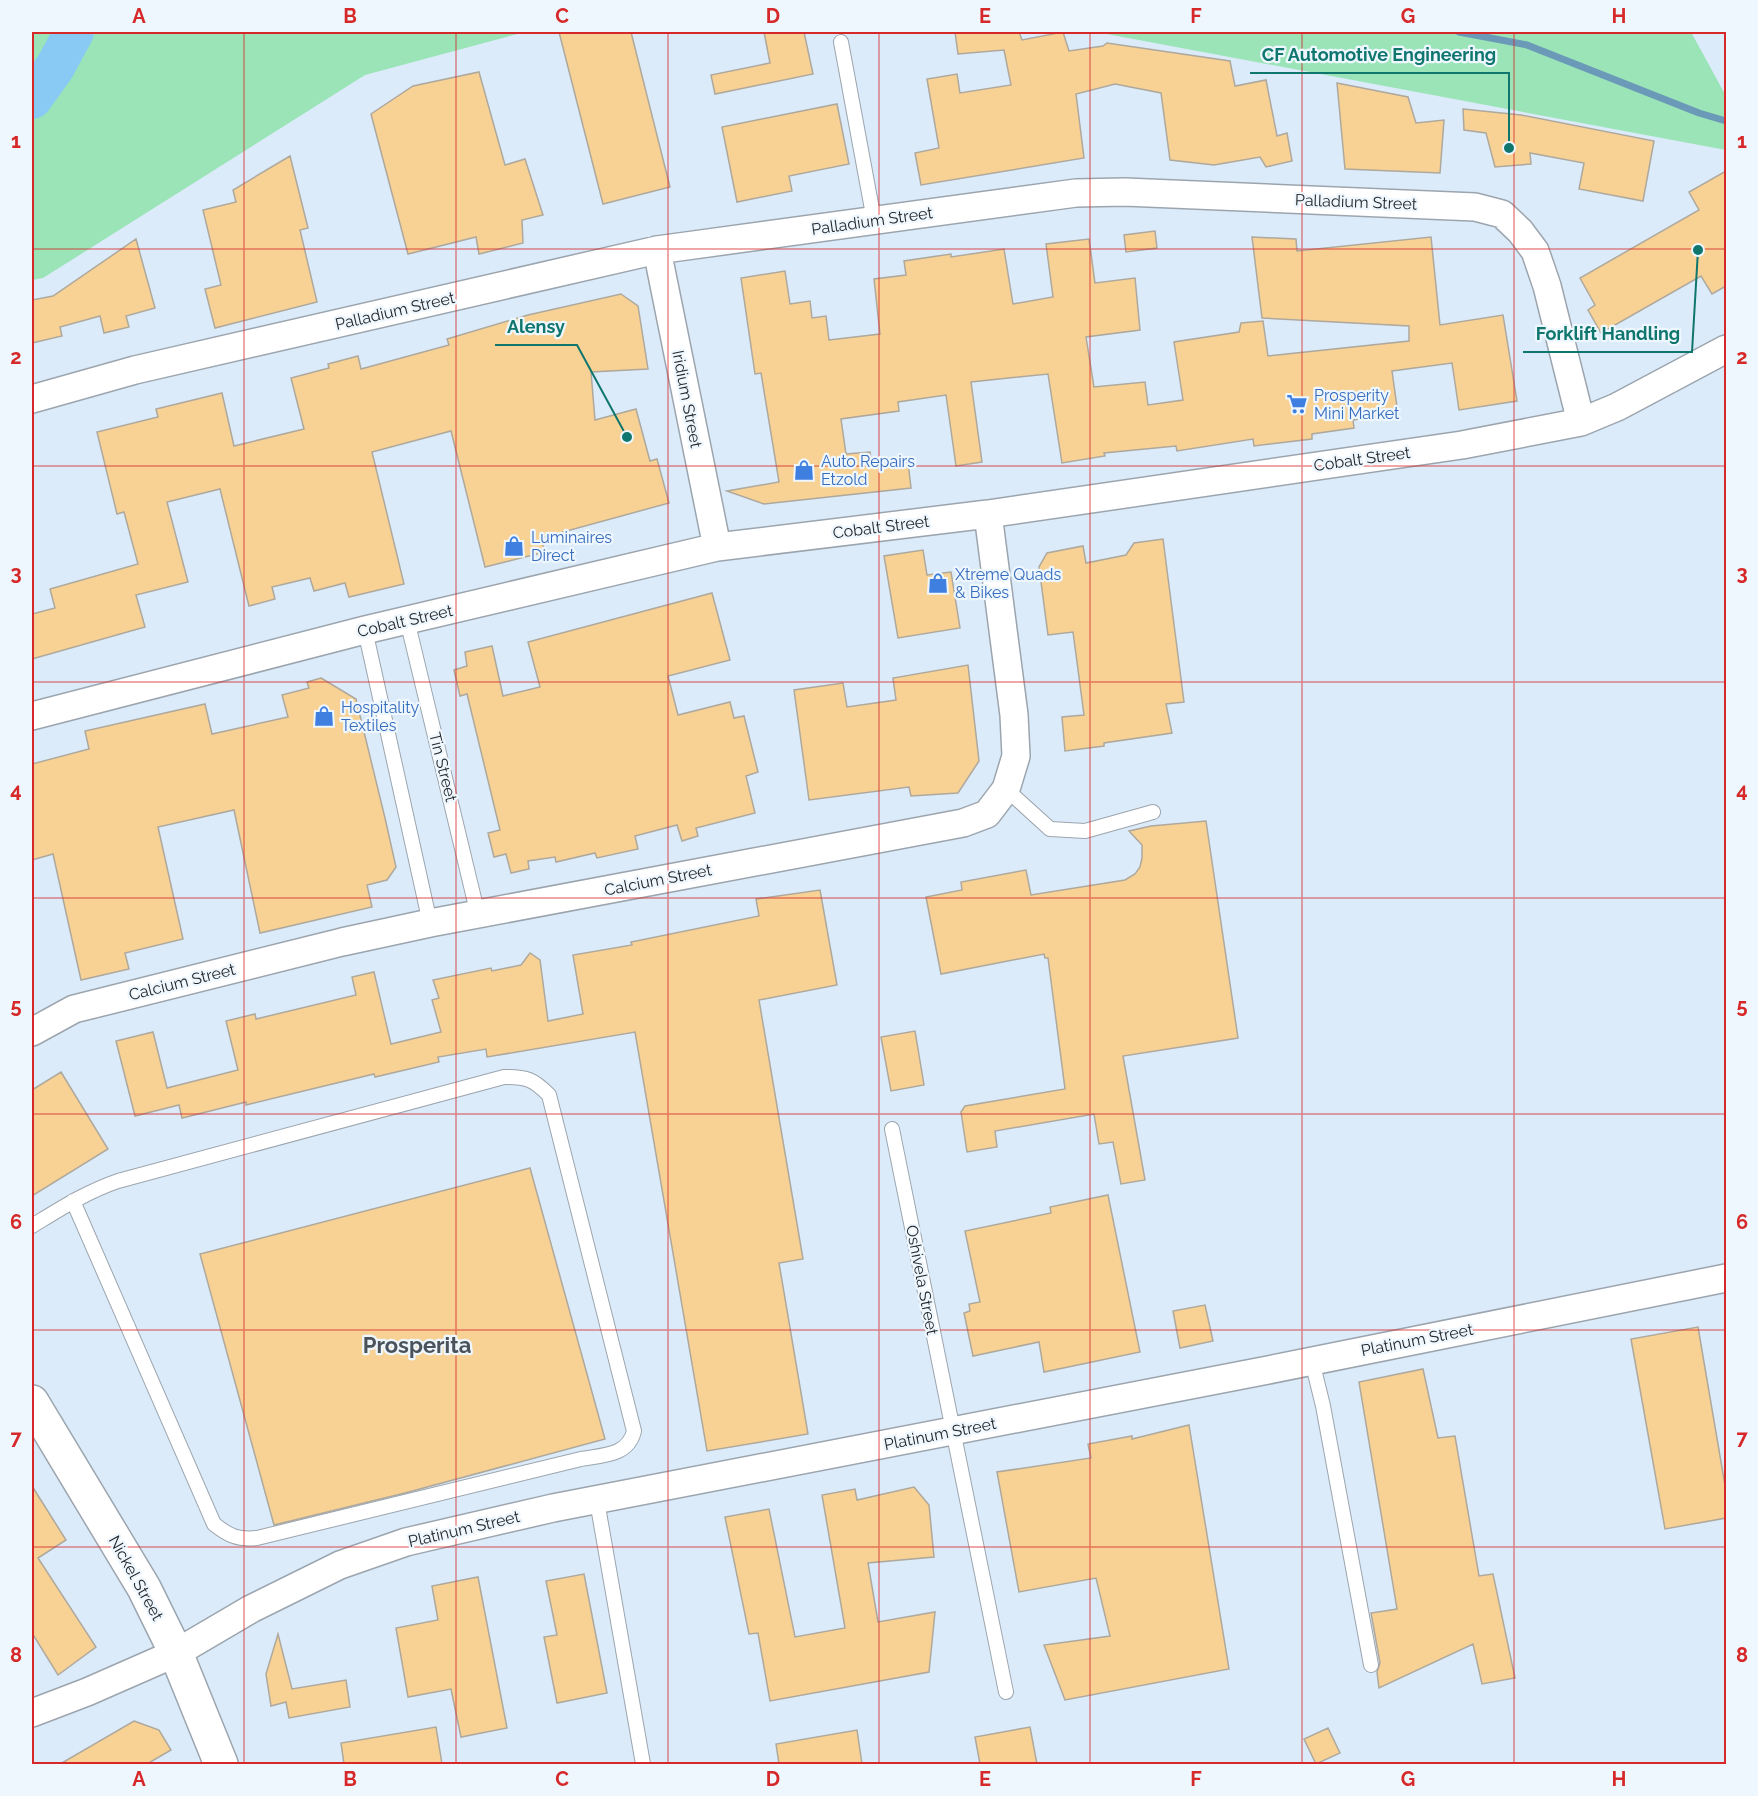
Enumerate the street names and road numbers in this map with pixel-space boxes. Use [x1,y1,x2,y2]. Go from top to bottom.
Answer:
street label: Palladium Street [1295,190,1418,214]
street label: Palladium Street [810,203,934,239]
street label: Palladium Street [333,288,457,334]
street label: Iridium Street [668,349,706,450]
street label: Cobalt Street [1313,443,1412,475]
street label: Cobalt Street [832,512,931,542]
street label: Cobalt Street [355,601,455,641]
street label: Tin Street [425,730,461,804]
street label: Calcium Street [603,860,714,900]
street label: Calcium Street [127,959,238,1004]
street label: Oshivela Street [902,1223,942,1337]
street label: Platinum Street [1359,1320,1475,1360]
street label: Platinum Street [882,1414,998,1454]
street label: Platinum Street [406,1507,522,1551]
street label: Nickel Street [105,1532,167,1624]

